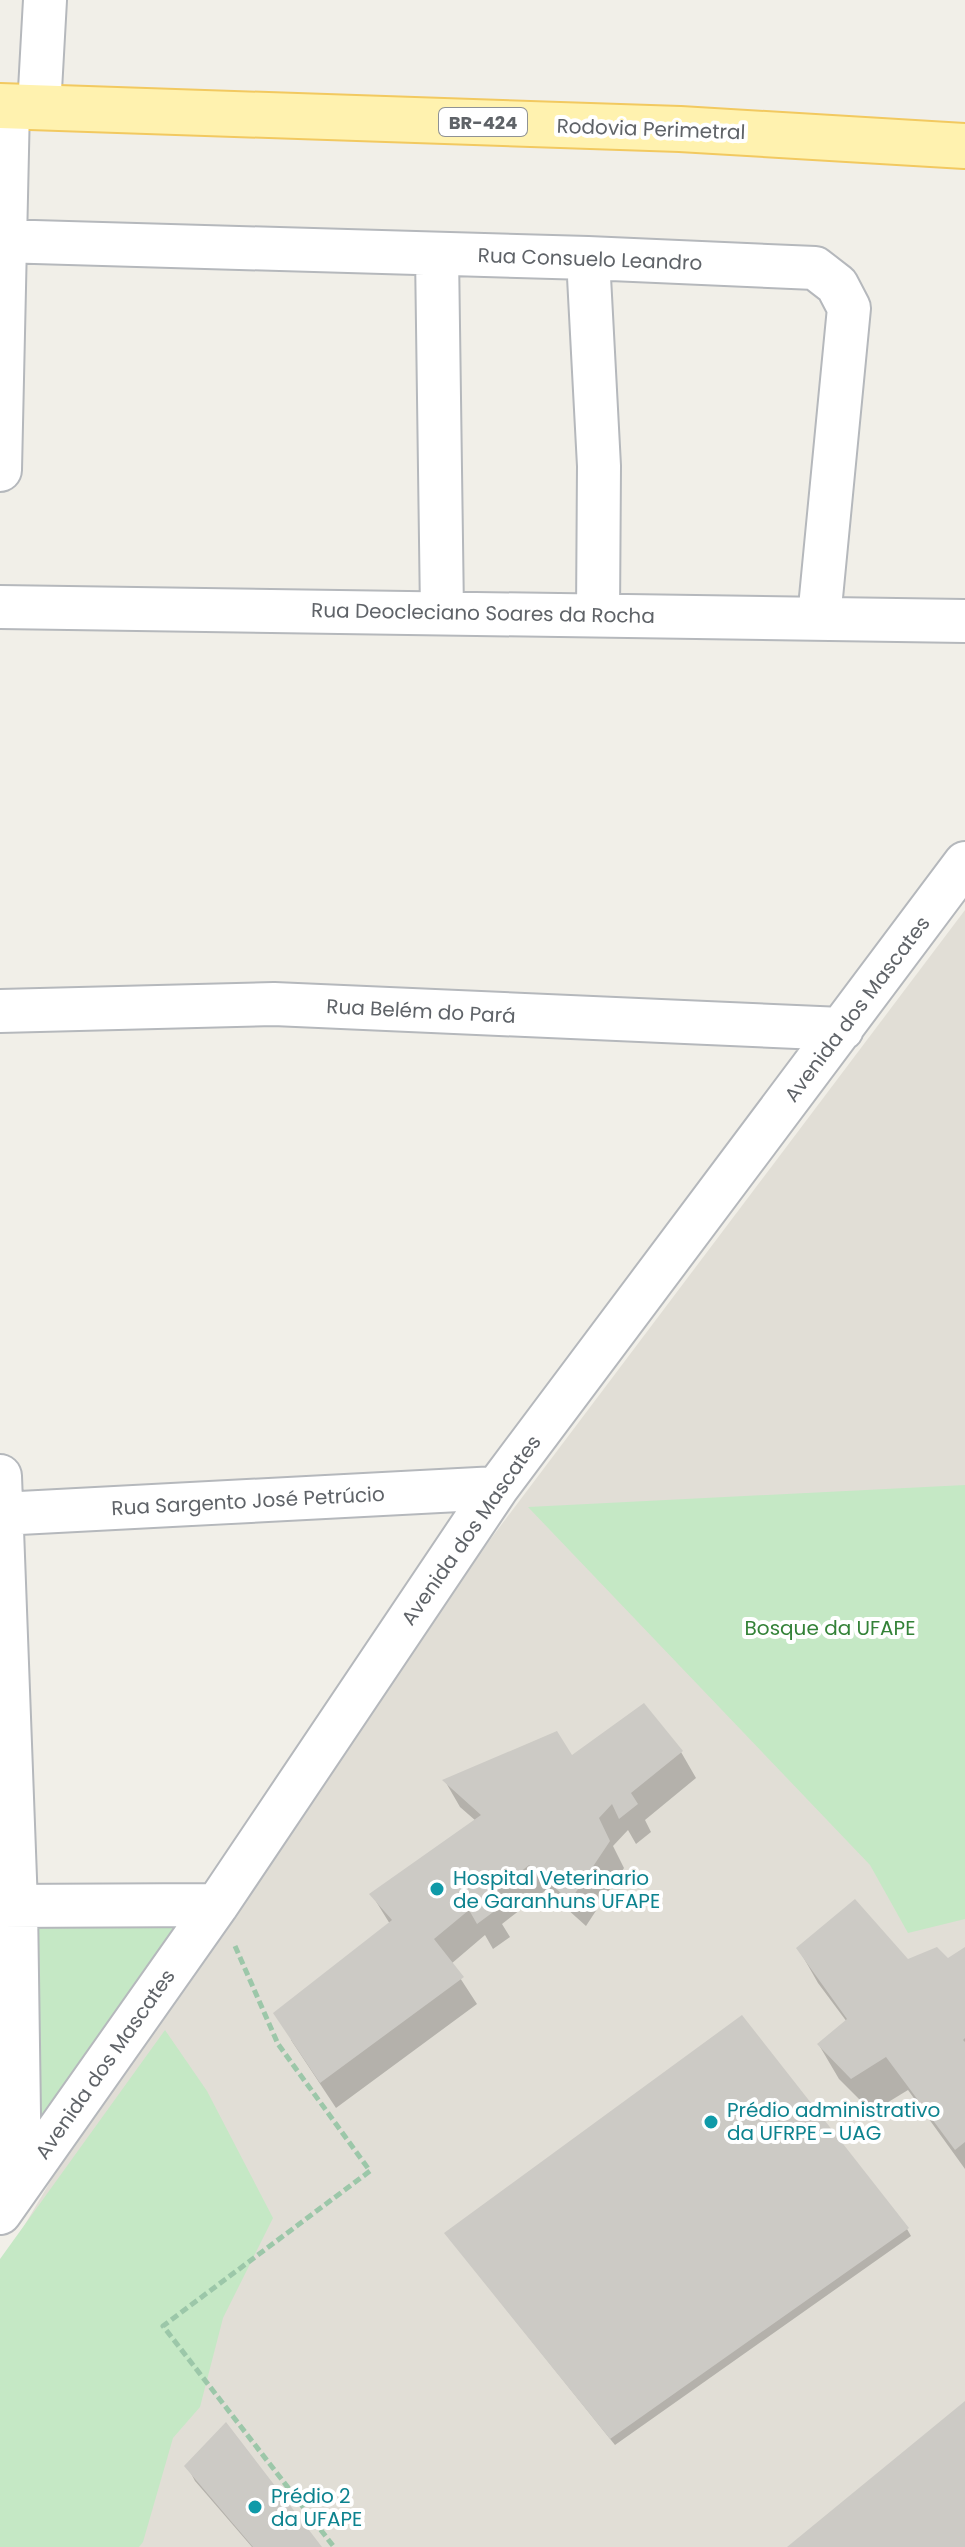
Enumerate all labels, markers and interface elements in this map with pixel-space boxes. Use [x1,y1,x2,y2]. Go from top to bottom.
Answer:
road number: BR-424 [439,108,527,136]
street label: Rodovia Perimetral [556,112,746,146]
street label: Rua Consuelo Leandro [477,241,703,277]
street label: Rua Deocleciano Soares da Rocha [311,596,655,630]
street label: Avenida dos Mascates [778,910,936,1108]
street label: Rua Belém do Pará [326,992,516,1030]
street label: Avenida dos Mascates [395,1429,547,1631]
street label: Rua Sargento José Petrúcio [111,1480,385,1522]
park label: Bosque da UFAPE [745,1614,915,1642]
place label: Hospital Veterinario de Garanhuns UFAPE [453,1864,660,1915]
marker: Hospital Veterinario de Garanhuns UFAPE [428,1880,446,1898]
street label: Avenida dos Mascates [29,1963,181,2165]
place label: Prédio administrativo da UFRPE - UAG [727,2096,940,2147]
marker: Prédio administrativo da UFRPE - UAG [702,2113,720,2131]
place label: Prédio 2 da UFAPE [271,2482,362,2533]
marker: Prédio 2 da UFAPE [246,2498,264,2516]

